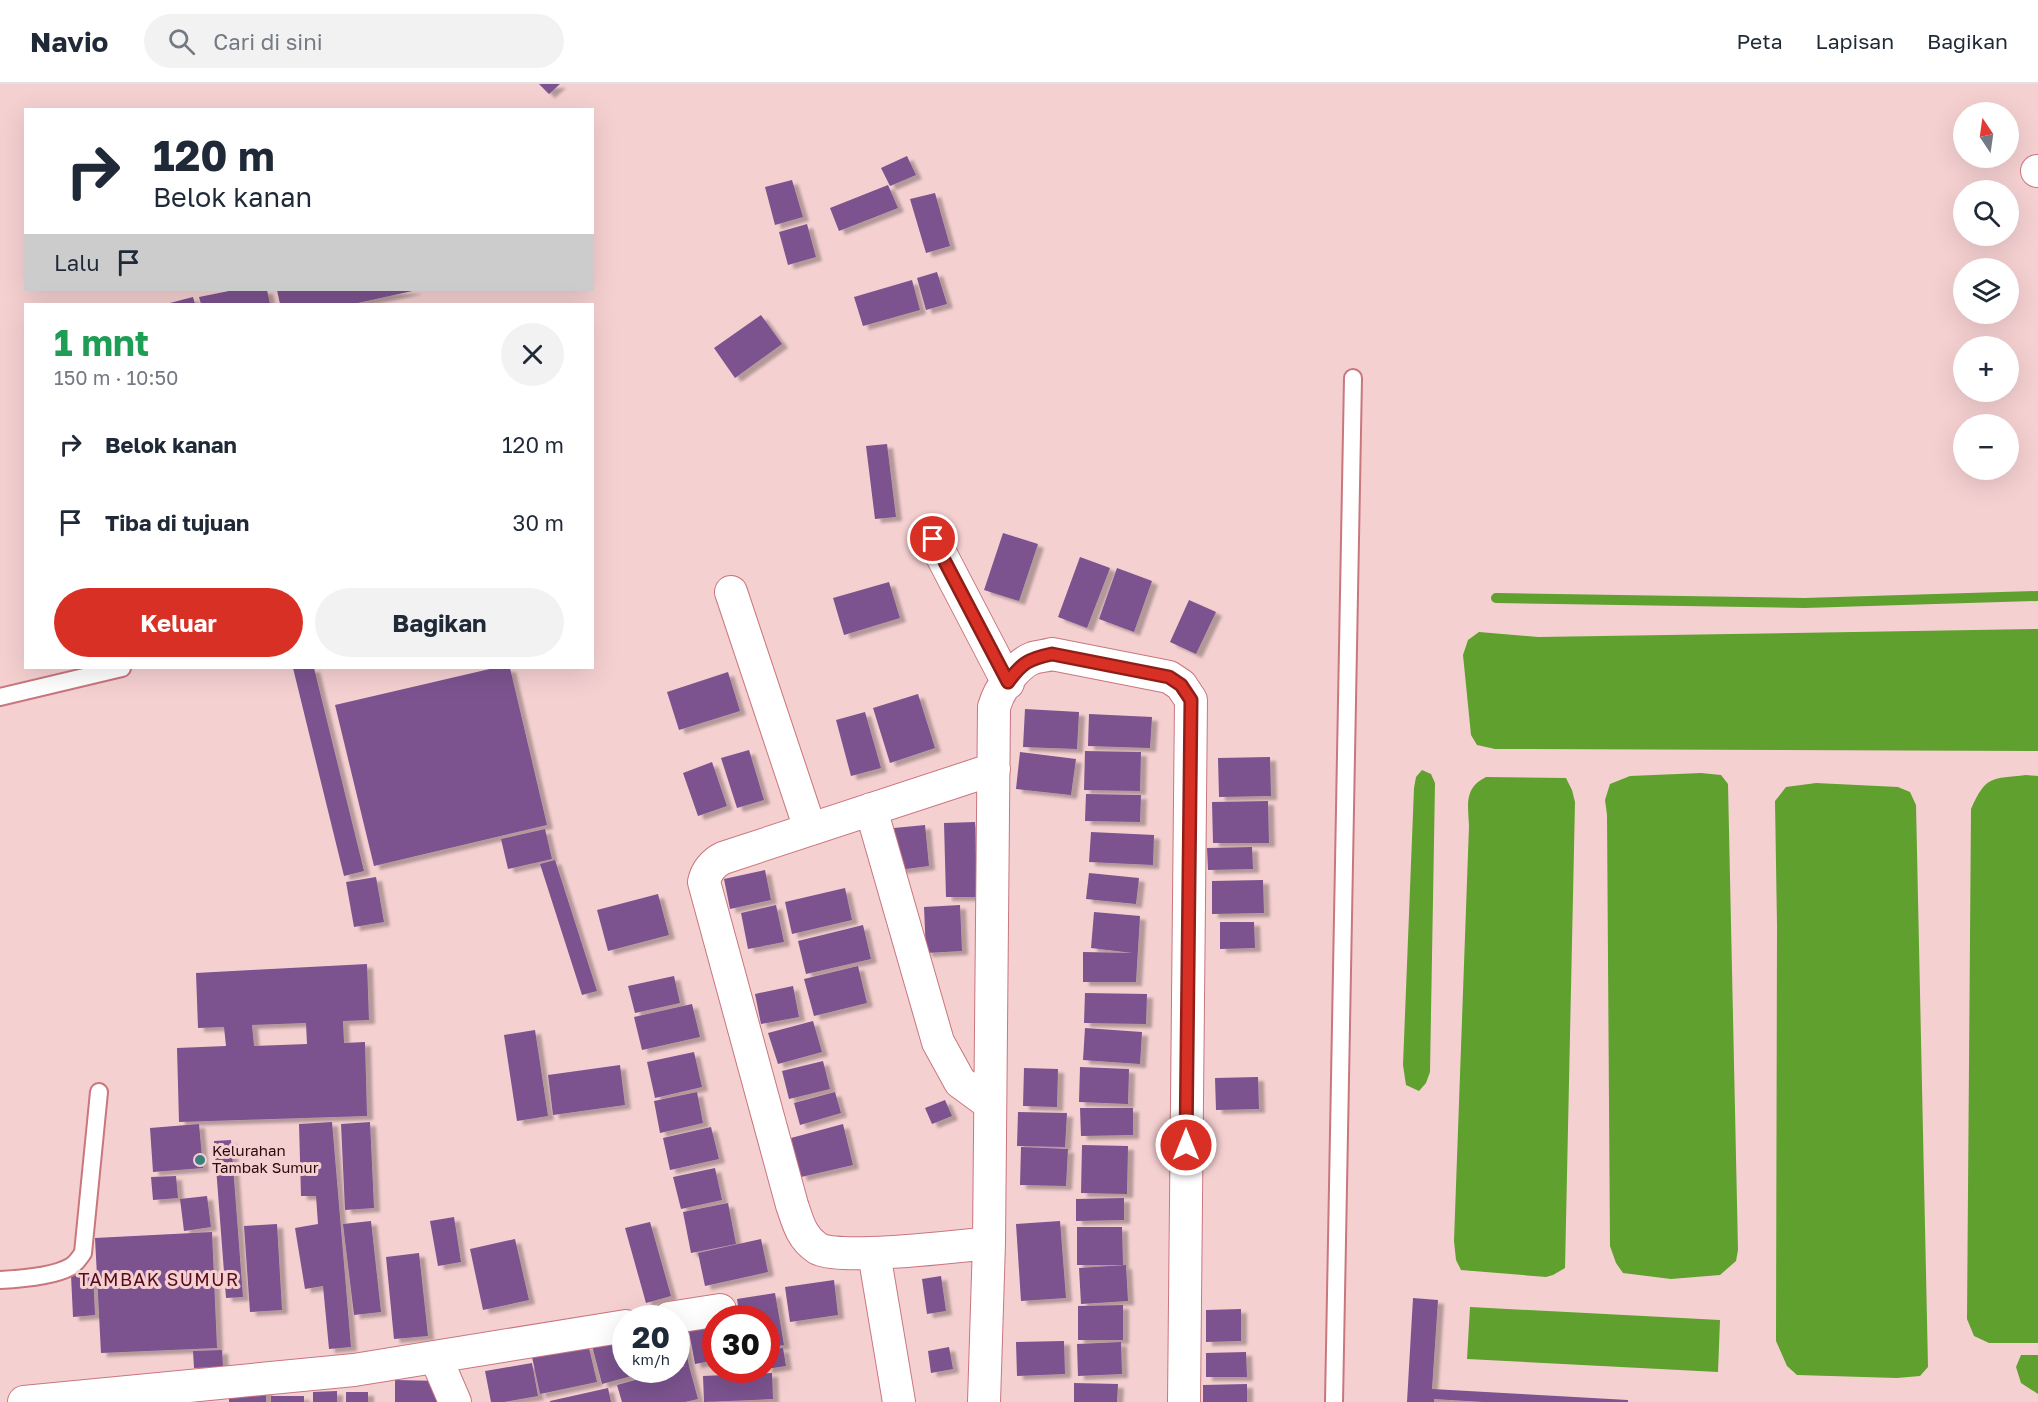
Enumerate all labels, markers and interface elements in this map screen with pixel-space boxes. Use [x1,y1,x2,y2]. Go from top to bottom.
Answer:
search box [144,14,564,68]
text: Navio [30,25,108,58]
icon: search [165,25,198,58]
text: Cari di sini [213,28,323,55]
text: Peta [1737,28,1783,54]
text: Lapisan [1816,28,1894,54]
text: Bagikan [1927,28,2008,54]
north arrow [1953,102,2019,168]
map controls [1953,102,2019,480]
text: 120 m [153,130,275,180]
icon: right [54,132,132,210]
button: search [1953,180,2019,246]
text: Belok kanan [153,181,312,213]
icon: arrive [112,246,145,279]
text: Lalu [54,249,100,276]
button: layers [1953,258,2019,324]
text: 1 mnt [54,321,149,364]
button: close [501,323,564,386]
button: + [1953,336,2019,402]
text: 150 m · 10:50 [54,365,179,389]
button: − [1953,414,2019,480]
icon: right [54,428,87,461]
text: Belok kanan [105,431,237,458]
text: 120 m [502,431,564,458]
icon: arrive [54,506,87,539]
text: Tiba di tujuan [105,509,249,536]
text: 30 m [513,509,564,536]
pin [907,513,958,564]
icon: arrive [916,522,949,555]
button: Keluar [54,588,303,657]
button: Bagikan [315,588,564,657]
position arrow [1154,1113,1218,1177]
place label: Kelurahan Tambak Sumur [212,1141,319,1176]
marker: Kelurahan Tambak Sumur [193,1153,207,1167]
district label: TAMBAK SUMUR [78,1268,240,1290]
speed limit sign: 30 [702,1305,780,1383]
text: 20 [632,1319,670,1355]
text: km/h [632,1350,670,1368]

